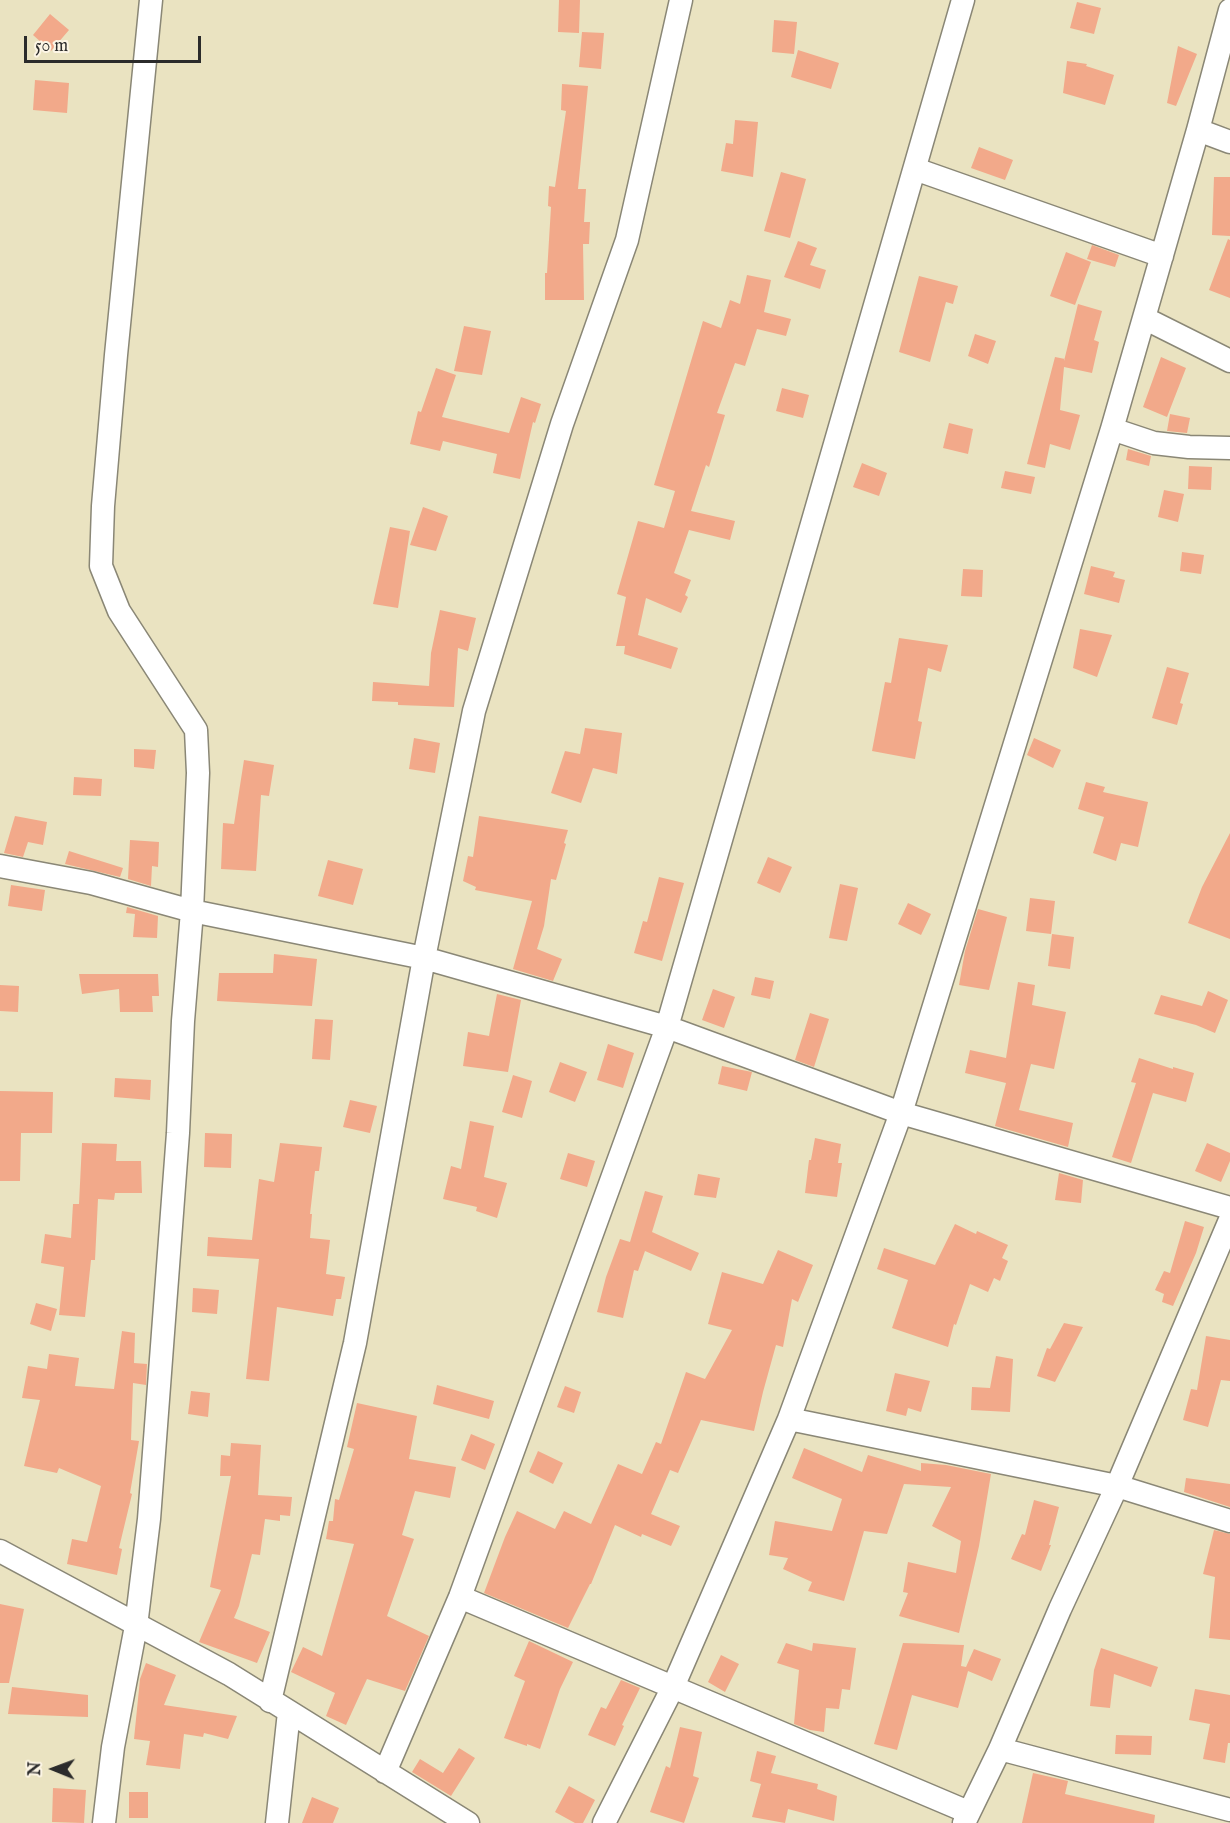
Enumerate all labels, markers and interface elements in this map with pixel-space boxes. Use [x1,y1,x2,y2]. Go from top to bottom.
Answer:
scale bar [27,24,204,62]
text: 50 m [35,35,68,58]
north arrow [24,1739,84,1799]
text: N [26,1762,46,1776]

